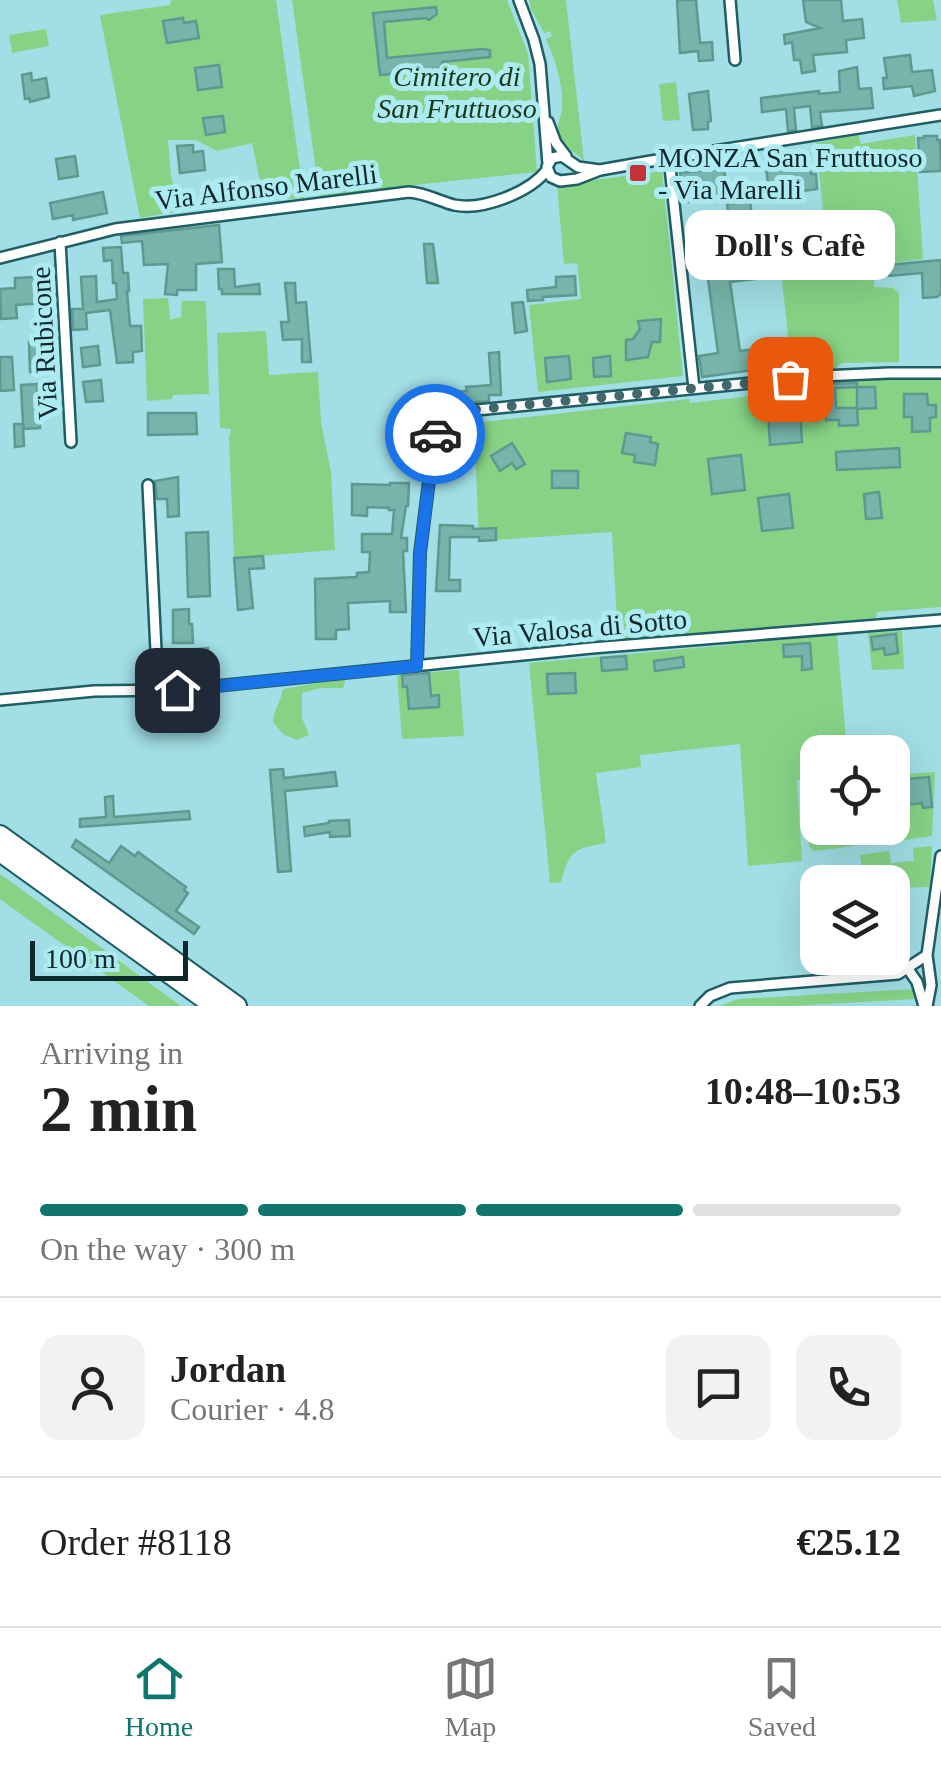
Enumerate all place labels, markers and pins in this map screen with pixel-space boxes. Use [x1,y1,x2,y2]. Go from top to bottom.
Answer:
place label: MONZA San Fruttuoso - Via Marelli [658,142,922,205]
marker: MONZA San Fruttuoso - Via Marelli [627,162,649,184]
callout: Doll's Cafè [685,209,895,279]
pin [748,337,833,422]
pin [135,648,220,733]

